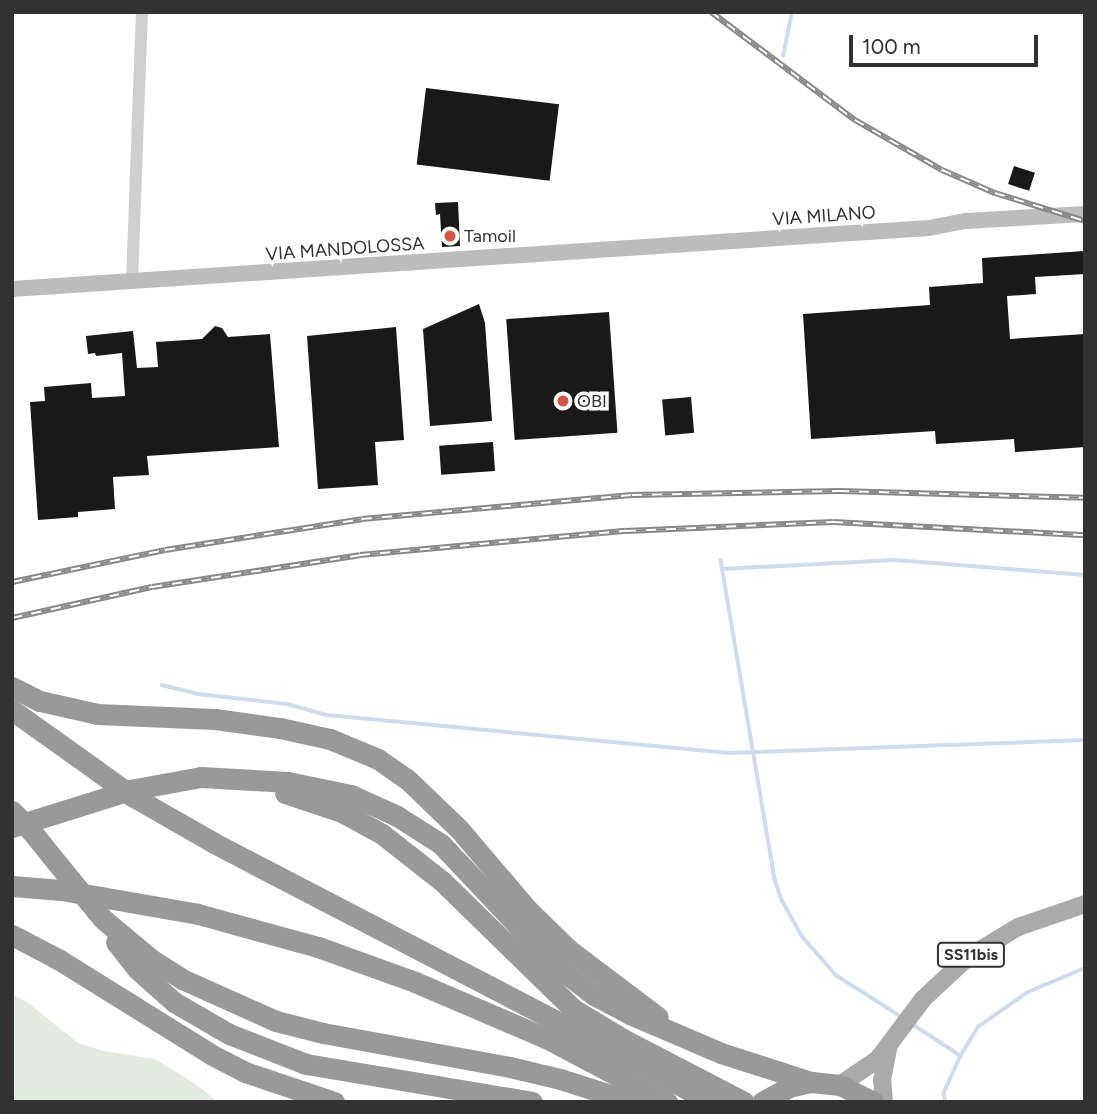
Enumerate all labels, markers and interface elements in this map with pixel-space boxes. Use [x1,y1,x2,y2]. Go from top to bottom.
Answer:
scale bar [852,21,1041,65]
text: 100 m [862,34,921,59]
street label: VIA MILANO [772,202,876,230]
place label: Tamoil [464,225,516,247]
marker: Tamoil [442,228,458,244]
street label: VIA MANDOLOSSA [265,233,425,265]
place label: OBI [577,390,607,412]
marker: OBI [555,393,571,409]
road number: SS11bis [936,942,1006,967]

